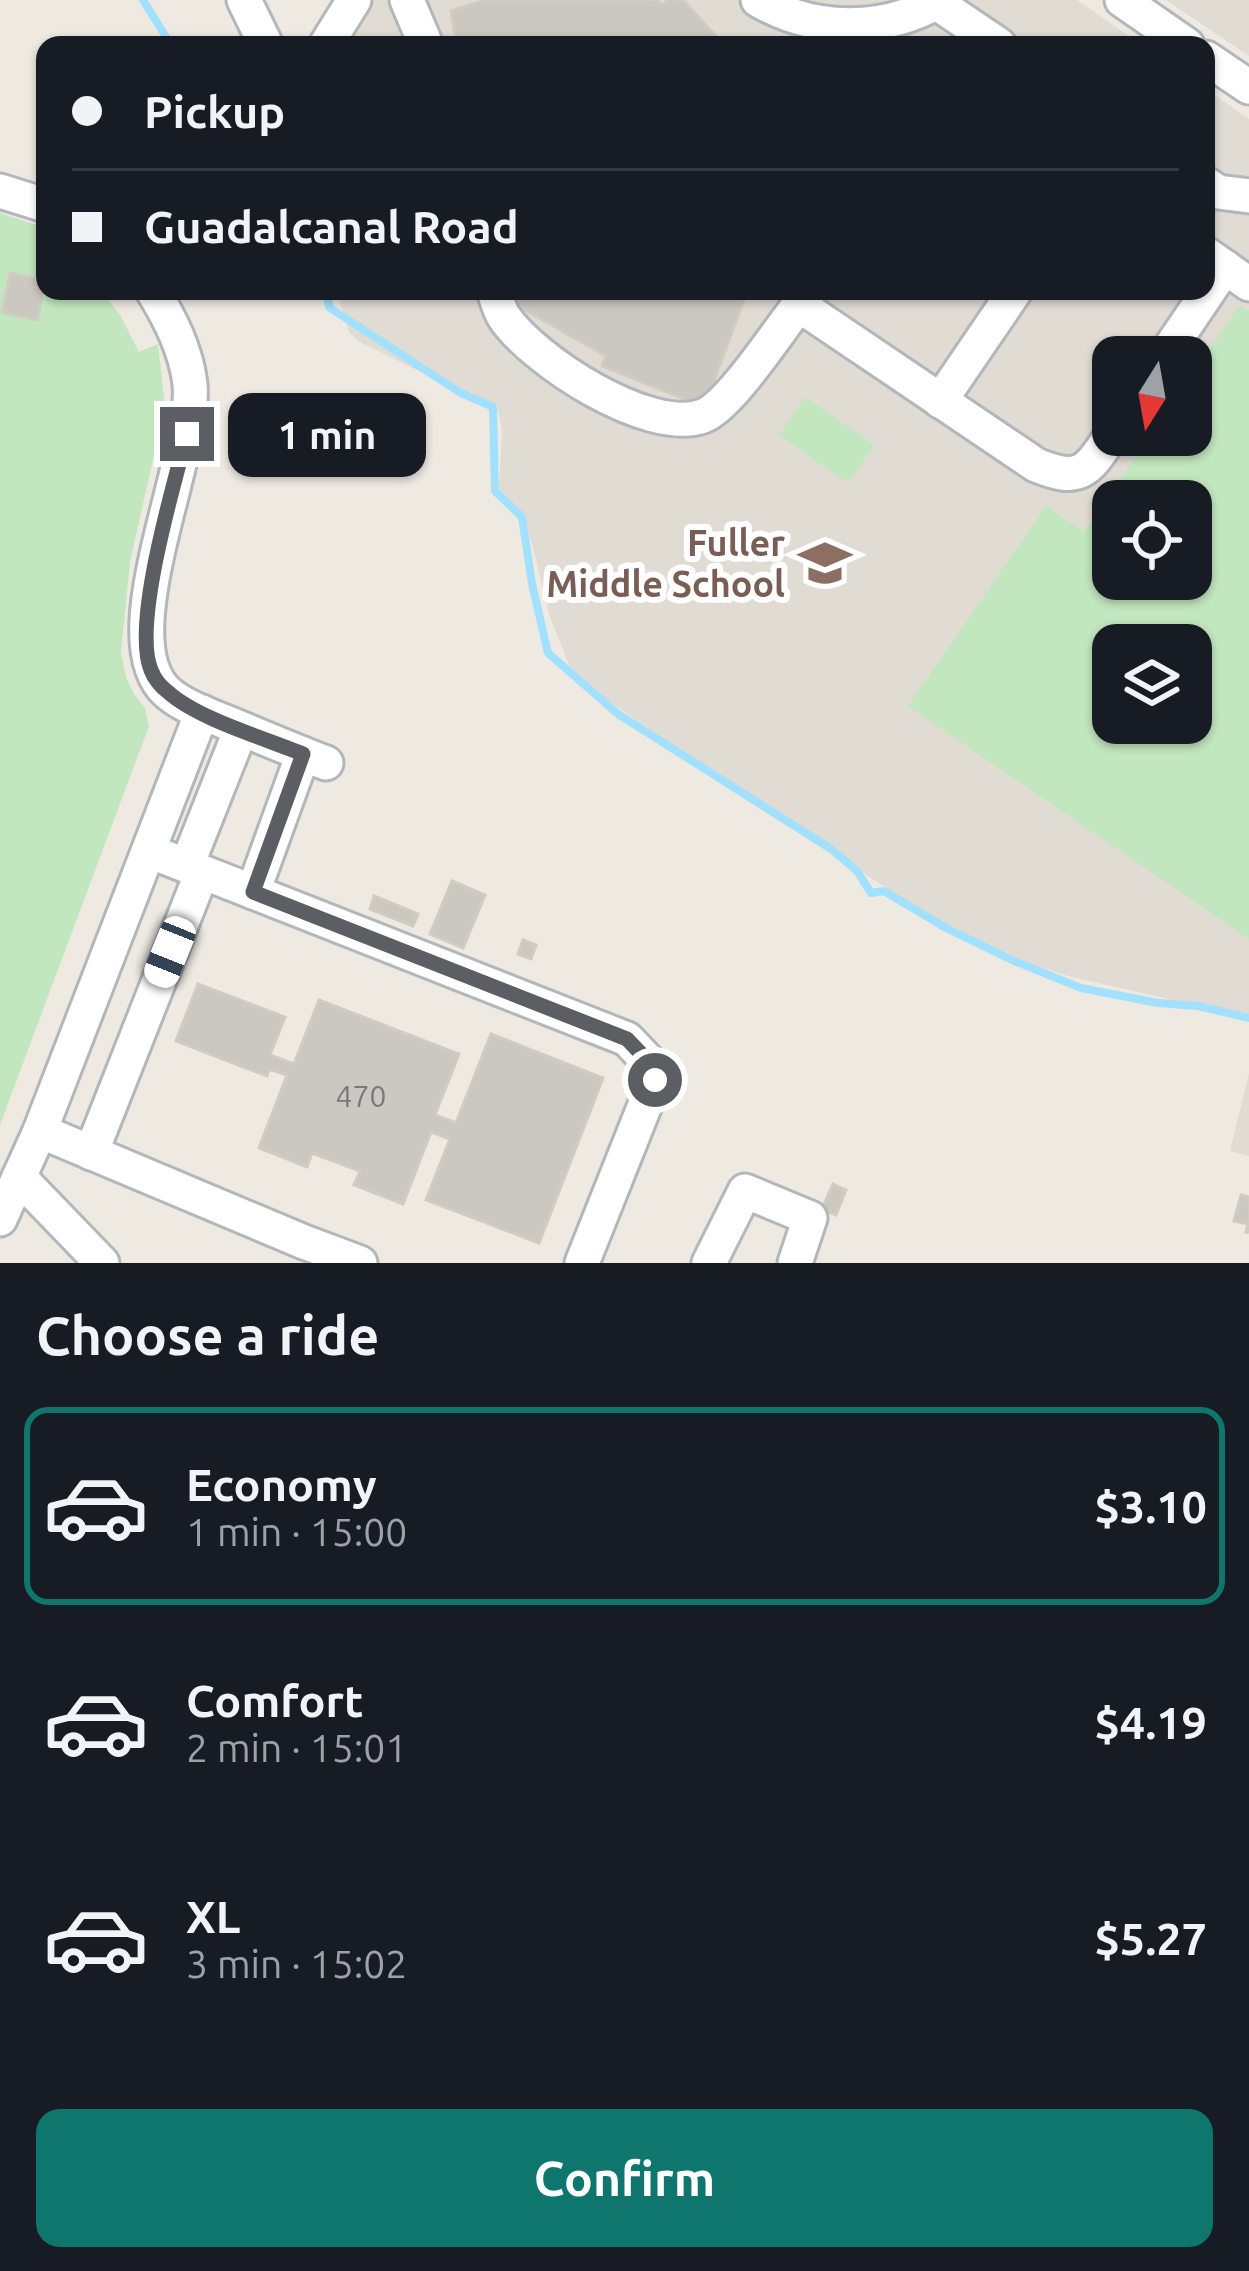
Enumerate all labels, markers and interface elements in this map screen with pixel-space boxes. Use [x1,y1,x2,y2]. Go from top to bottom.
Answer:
text: Pickup [144,86,285,137]
text: Guadalcanal Road [144,201,519,252]
north arrow [1092,336,1212,456]
map controls [1092,336,1212,744]
callout: 1 min [229,392,427,476]
route end [160,407,214,461]
text: 1 min [278,413,376,456]
button: locate [1092,480,1212,600]
place label: Fuller Middle School [546,522,785,604]
school or university icon: Fuller Middle School [796,534,854,592]
button: layers [1092,624,1212,744]
car [140,912,200,992]
route start [628,1053,682,1107]
house number: 470 [336,1079,386,1113]
text: Choose a ride [36,1305,379,1365]
icon: car [42,1452,150,1560]
text: Economy [186,1459,377,1510]
text: $3.10 [1094,1481,1207,1532]
text: 1 min · 15:00 [186,1510,407,1553]
icon: car [42,1668,150,1776]
text: Comfort [186,1675,363,1726]
text: $4.19 [1094,1697,1207,1748]
text: 2 min · 15:01 [186,1726,407,1769]
icon: car [42,1884,150,1992]
text: XL [186,1891,240,1942]
text: $5.27 [1094,1913,1207,1964]
text: 3 min · 15:02 [186,1942,407,1985]
button: Confirm [36,2109,1213,2247]

